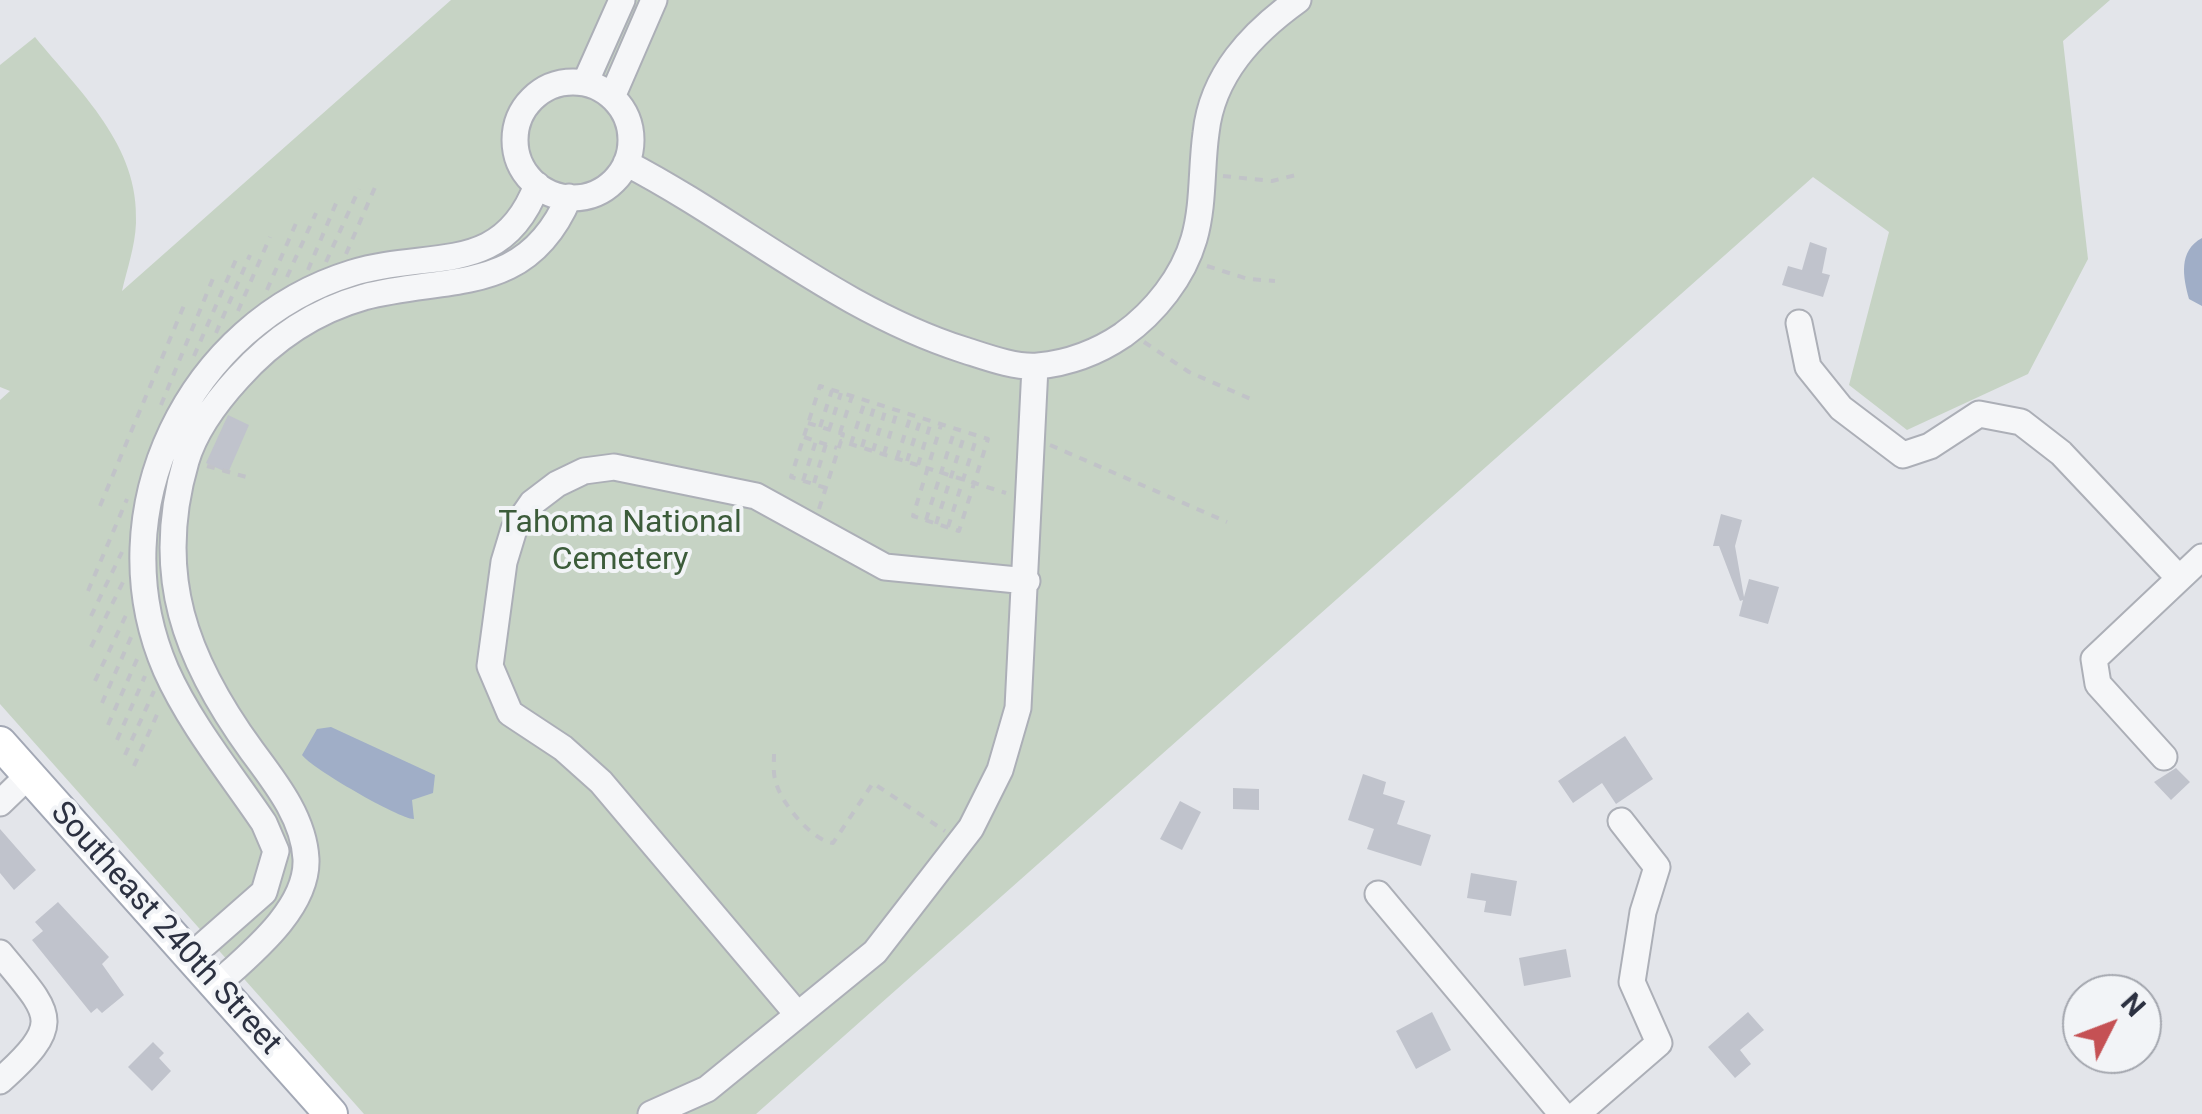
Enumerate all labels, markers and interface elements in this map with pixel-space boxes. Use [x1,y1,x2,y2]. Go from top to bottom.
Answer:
park label: Tahoma National Cemetery [498,505,742,580]
street label: Southeast 240th Street [41,795,289,1063]
north arrow [2062,974,2162,1074]
text: N [2114,987,2152,1023]

